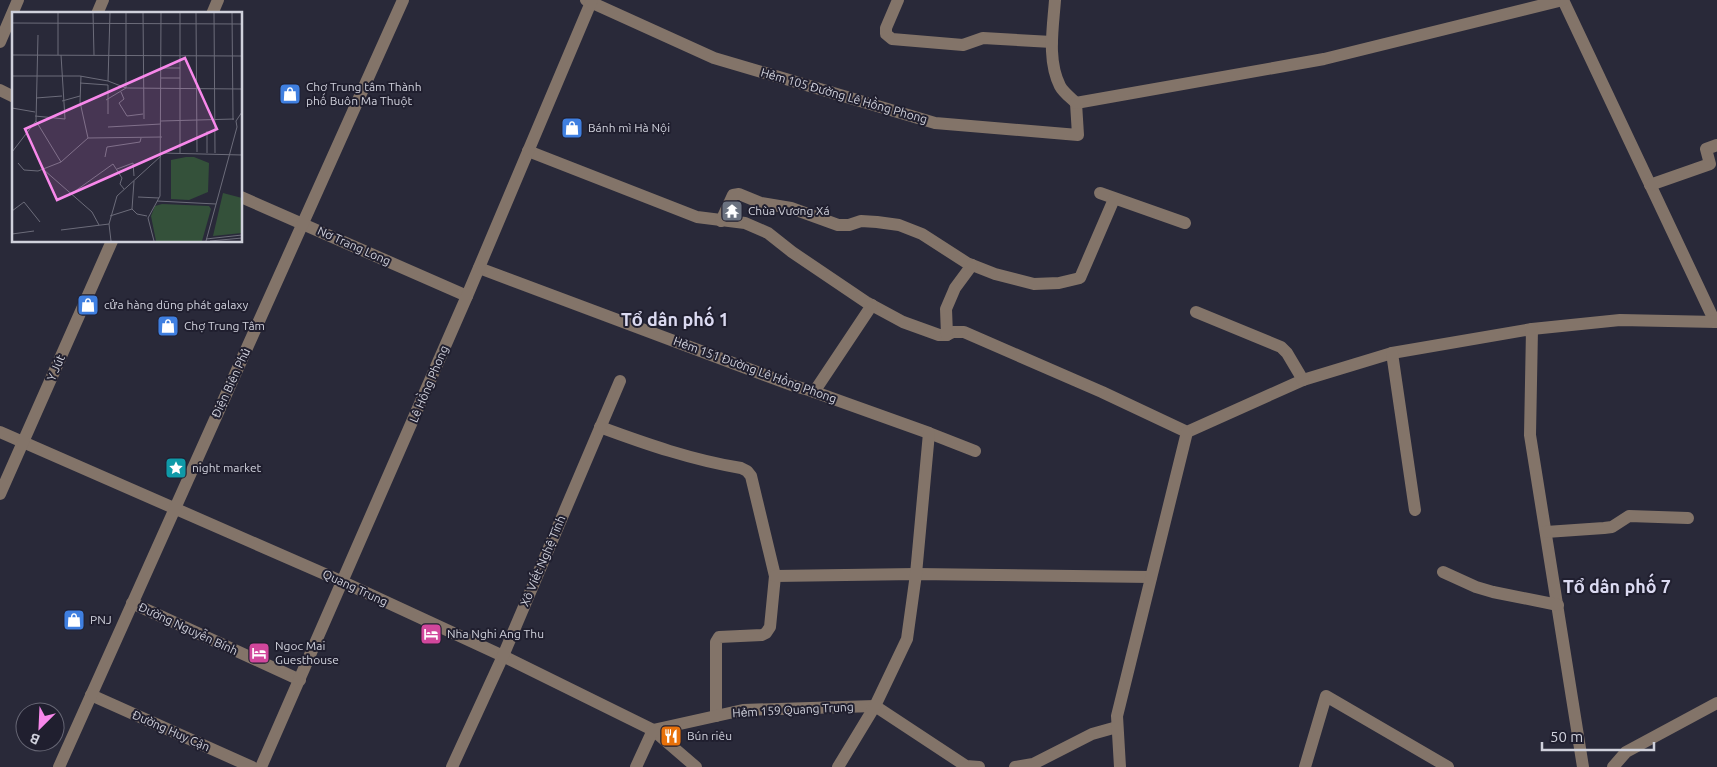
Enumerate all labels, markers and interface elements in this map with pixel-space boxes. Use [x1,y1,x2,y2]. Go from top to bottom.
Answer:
inset map [12,12,242,242]
street label: Hẻm 105 Đường Lê Hồng Phong [759,65,929,126]
place label: Chợ Trung tâm Thành phố Buôn Ma Thuột [306,80,422,108]
shop icon: Chợ Trung tâm Thành phố Buôn Ma Thuột [278,82,302,106]
shop icon: Bánh mì Hà Nội [560,116,584,140]
place label: Bánh mì Hà Nội [588,121,670,135]
temple icon: Chùa Vương Xá [720,199,744,223]
place label: Chùa Vương Xá [748,204,830,217]
street label: Nơ Trang Long [316,224,393,267]
shop icon: cửa hàng dũng phát galaxy [76,293,100,317]
place label: cửa hàng dũng phát galaxy [104,298,248,311]
district label: Tổ dân phố 1 [621,306,729,329]
shop icon: Chợ Trung Tâm [156,314,180,338]
place label: Chợ Trung Tâm [184,319,265,333]
street label: Hẻm 151 Đường Lê Hồng Phong [672,333,839,405]
street label: Lê Hồng Phong [406,343,451,424]
street label: Điện Biên Phủ [209,346,253,420]
street label: Y Jút [44,352,67,383]
place icon: night market [164,456,188,480]
place label: night market [192,461,262,474]
street label: Xô Viết Nghệ Tĩnh [517,513,568,609]
street label: Quang Trung [321,567,390,608]
district label: Tổ dân phố 7 [1563,573,1671,596]
street label: Đường Nguyễn Bính [137,600,240,657]
shop icon: PNJ [62,608,86,632]
place label: PNJ [90,613,112,626]
hotel icon: Nha Nghi Ang Thu [419,622,443,646]
place label: Nha Nghi Ang Thu [447,627,544,640]
place label: Ngoc Mai Guesthouse [275,639,339,666]
hotel icon: Ngoc Mai Guesthouse [247,641,271,665]
street label: Hẻm 159 Quang Trung [732,700,854,719]
north arrow [15,702,65,752]
street label: Đường Huy Cận [130,708,212,754]
scale bar [1542,720,1654,752]
restaurant icon: Bún riêu [659,724,683,748]
text: 50 m [1550,728,1583,745]
place label: Bún riêu [687,729,732,742]
text: B [27,730,42,748]

